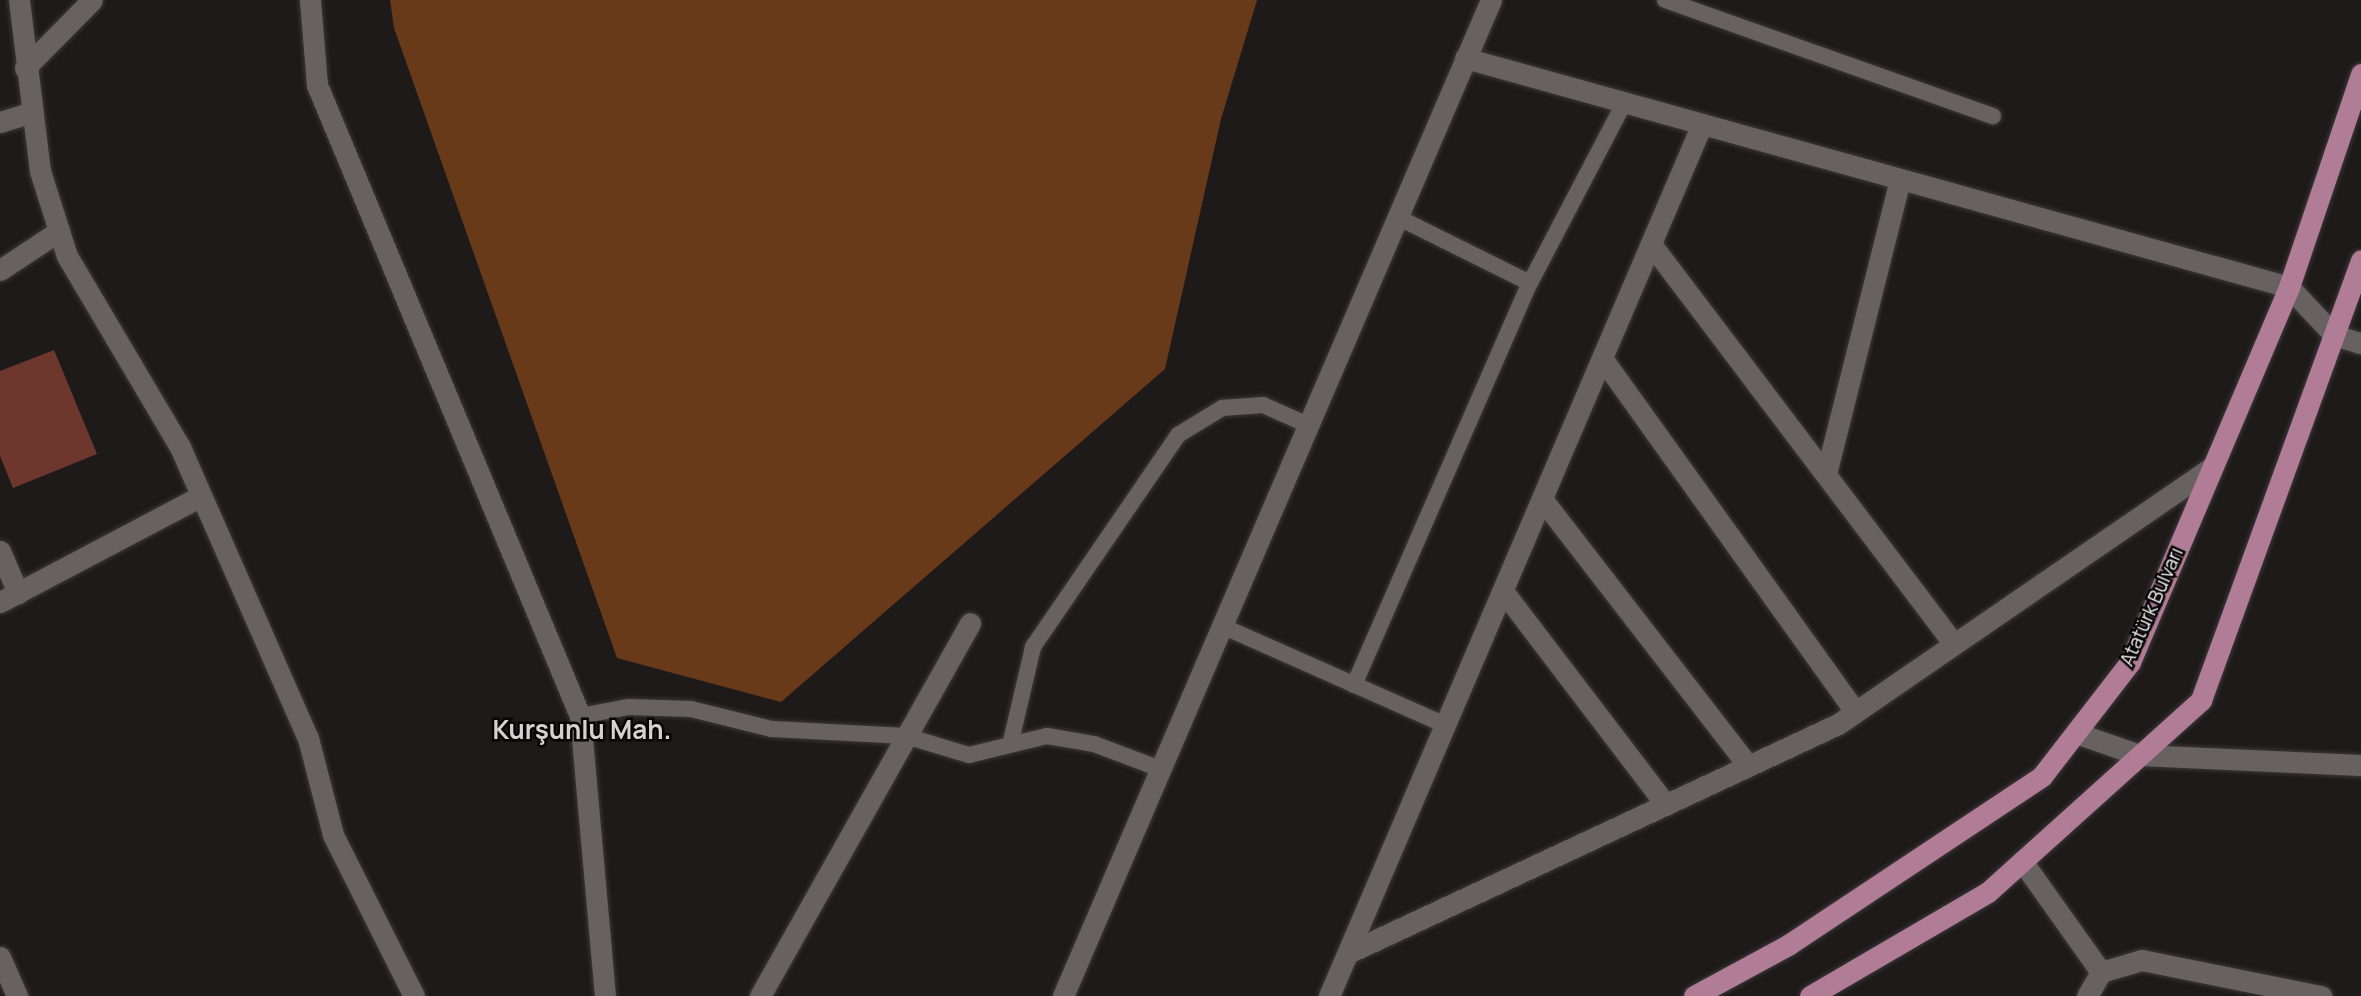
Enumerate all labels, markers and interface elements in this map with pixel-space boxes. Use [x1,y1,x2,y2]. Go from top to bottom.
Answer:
street label: Atatürk Bulvarı [2116,544,2188,670]
district label: Kurşunlu Mah. [493,714,671,746]

